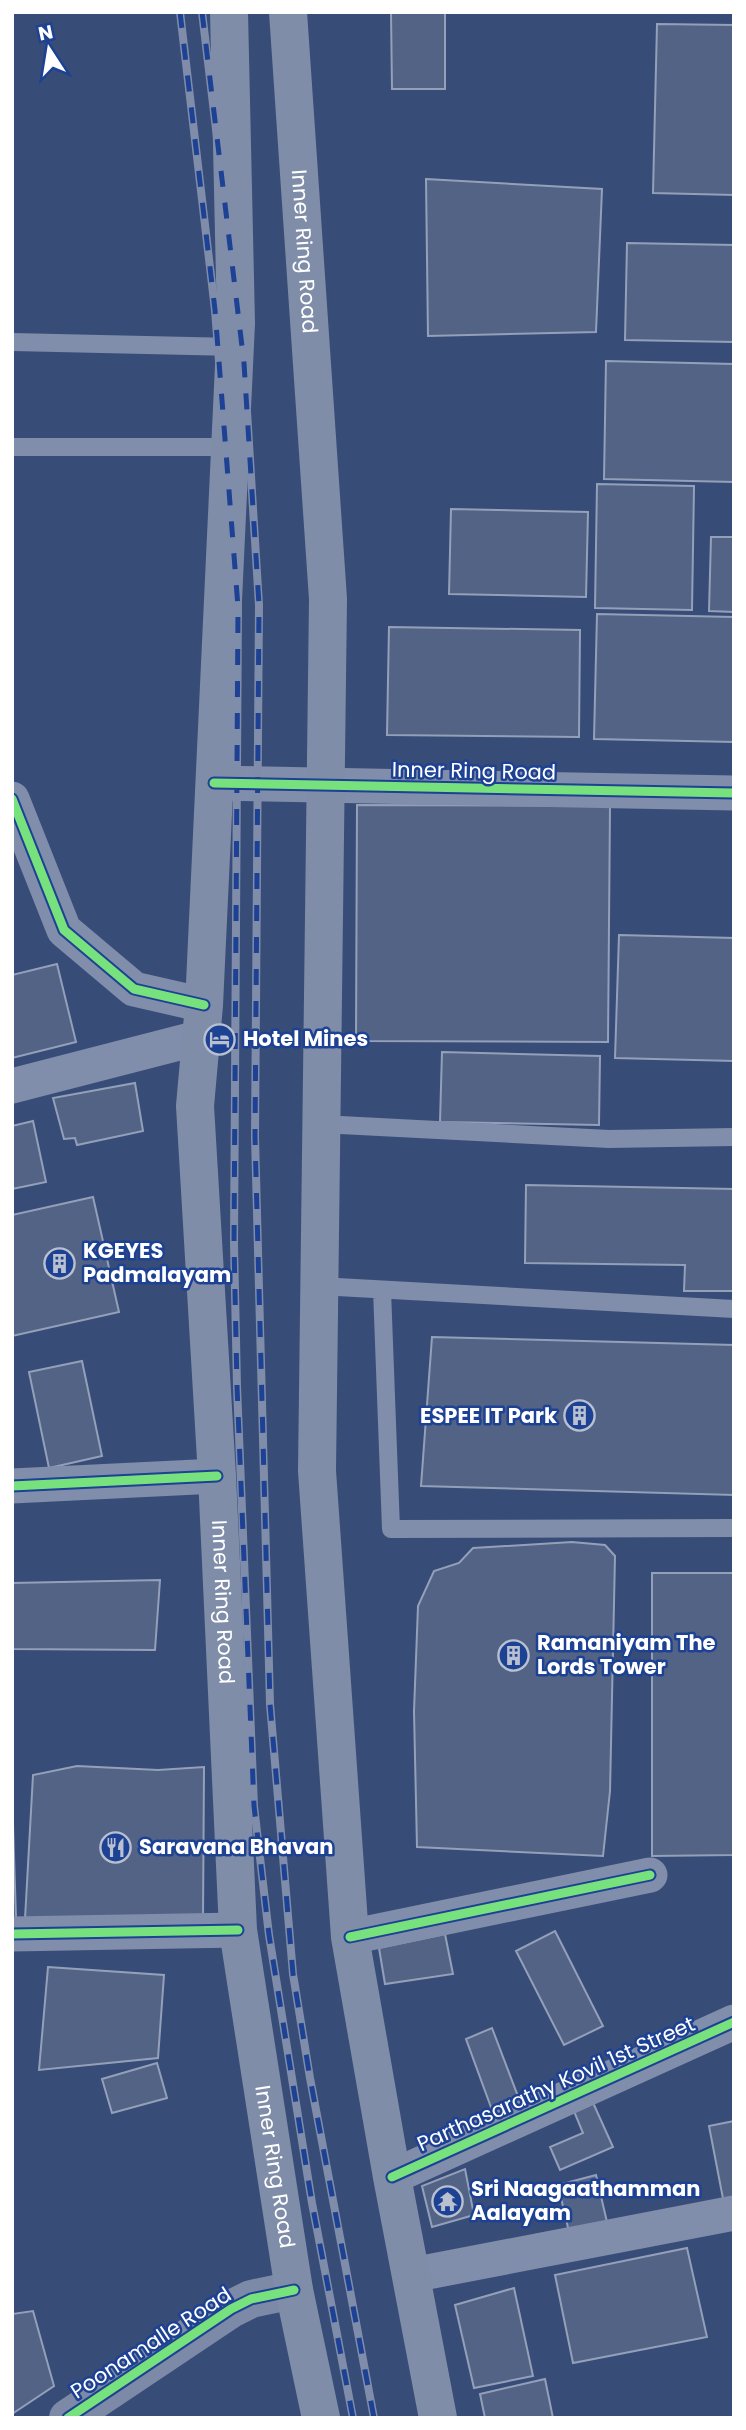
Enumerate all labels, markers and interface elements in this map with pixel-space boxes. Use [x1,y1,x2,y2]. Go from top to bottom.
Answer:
north arrow [14,14,84,84]
text: N [36,18,55,48]
street label: Inner Ring Road [285,168,325,334]
street label: Inner Ring Road [392,755,556,786]
hotel icon: Hotel Mines [203,1022,237,1056]
place label: Hotel Mines [243,1024,368,1053]
place label: KGEYES Padmalayam [83,1236,231,1289]
building icon: KGEYES Padmalayam [43,1246,77,1280]
building icon: ESPEE IT Park [563,1399,597,1433]
place label: ESPEE IT Park [420,1401,557,1430]
street label: Inner Ring Road [205,1519,242,1685]
place label: Ramaniyam The Lords Tower [537,1628,716,1681]
building icon: Ramaniyam The Lords Tower [497,1638,531,1672]
restaurant icon: Saravana Bhavan [99,1830,133,1864]
place label: Saravana Bhavan [139,1832,334,1861]
street label: Parthasarathy Kovil 1st Street [412,2009,699,2158]
street label: Inner Ring Road [248,2083,302,2250]
place label: Sri Naagaathamman Aalayam [471,2174,700,2227]
temple icon: Sri Naagaathamman Aalayam [431,2184,465,2218]
street label: Poonamalle Road [65,2280,237,2405]

